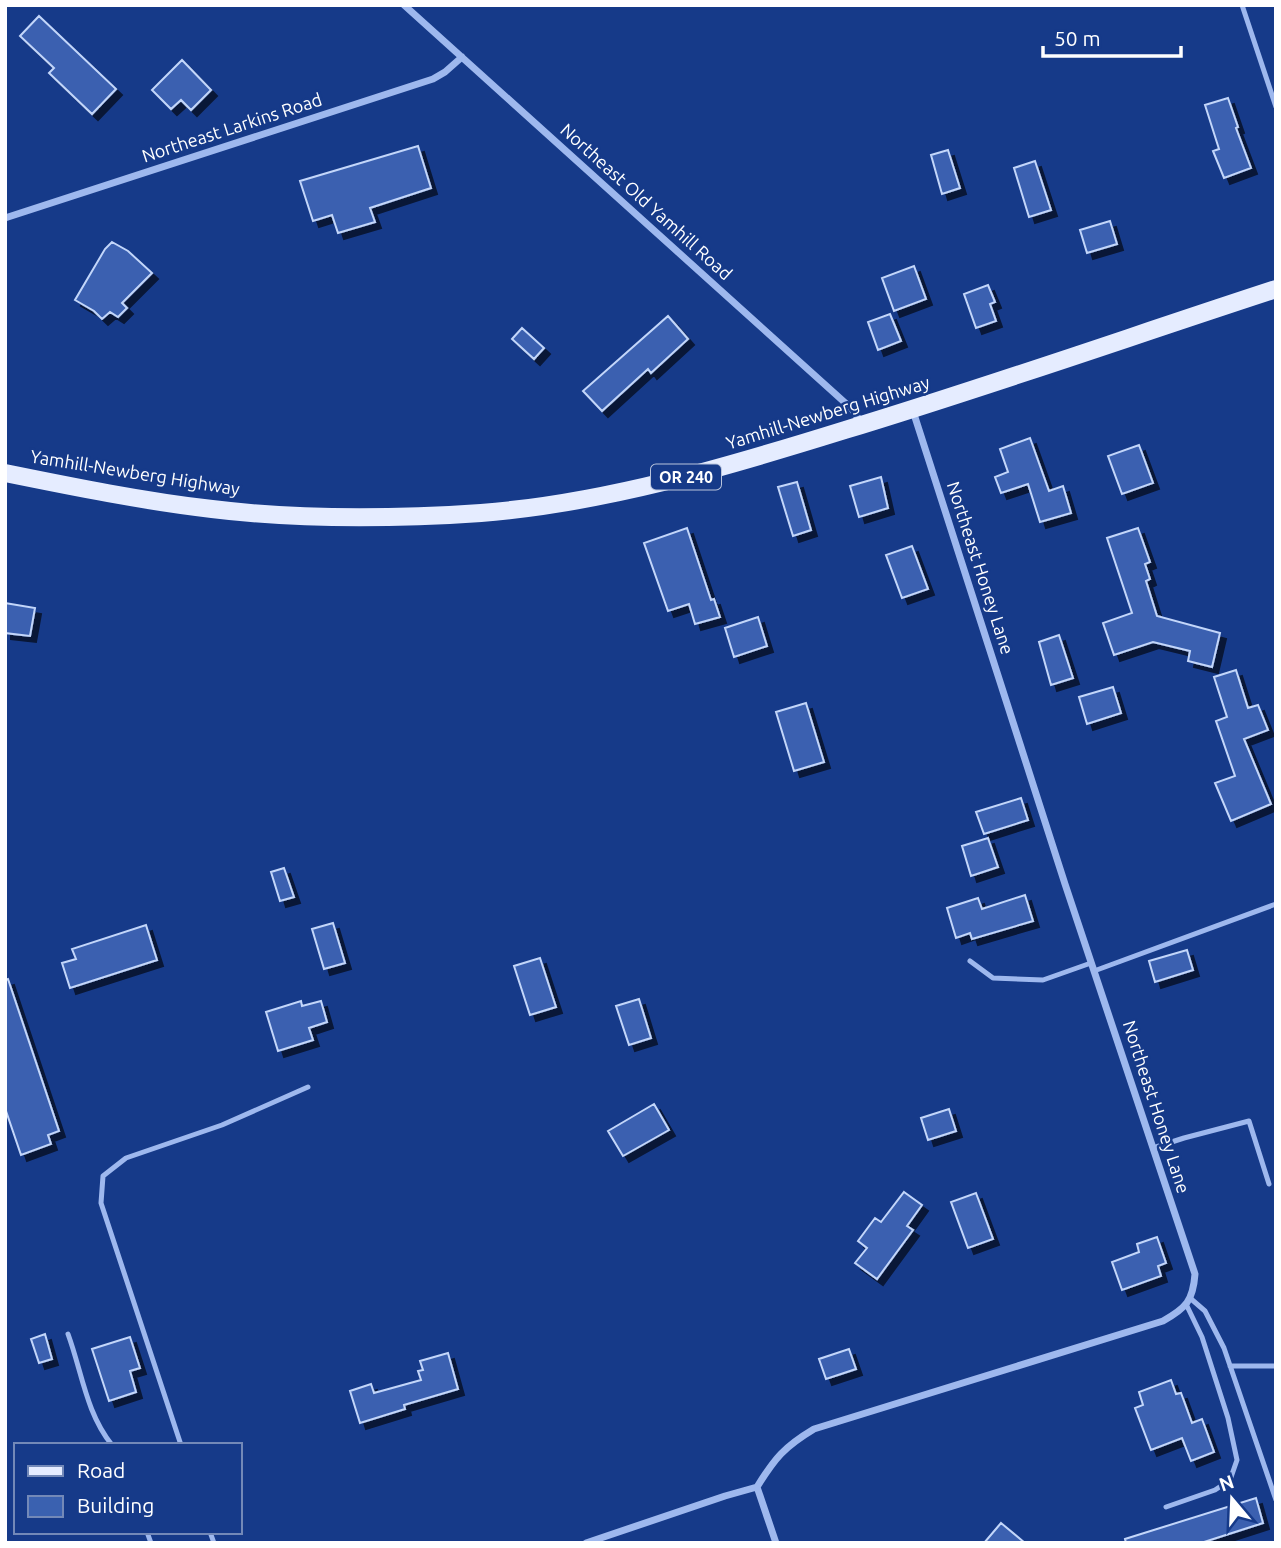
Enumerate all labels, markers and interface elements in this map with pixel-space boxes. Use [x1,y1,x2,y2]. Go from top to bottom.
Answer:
scale bar [1043,14,1181,58]
text: 50 m [1054,26,1101,50]
street label: Northeast Larkins Road [139,88,324,166]
street label: Northeast Old Yamhill Road [557,119,736,283]
street label: Yamhill-Newberg Highway [724,371,932,453]
street label: Yamhill-Newberg Highway [29,446,242,499]
road number: OR 240 [651,464,721,490]
street label: Northeast Honey Lane [944,479,1018,657]
street label: Northeast Honey Lane [1120,1018,1194,1196]
legend [14,1443,242,1534]
text: Road [77,1458,125,1482]
north arrow [1197,1464,1267,1534]
text: N [1216,1470,1237,1496]
text: Building [77,1493,154,1517]

